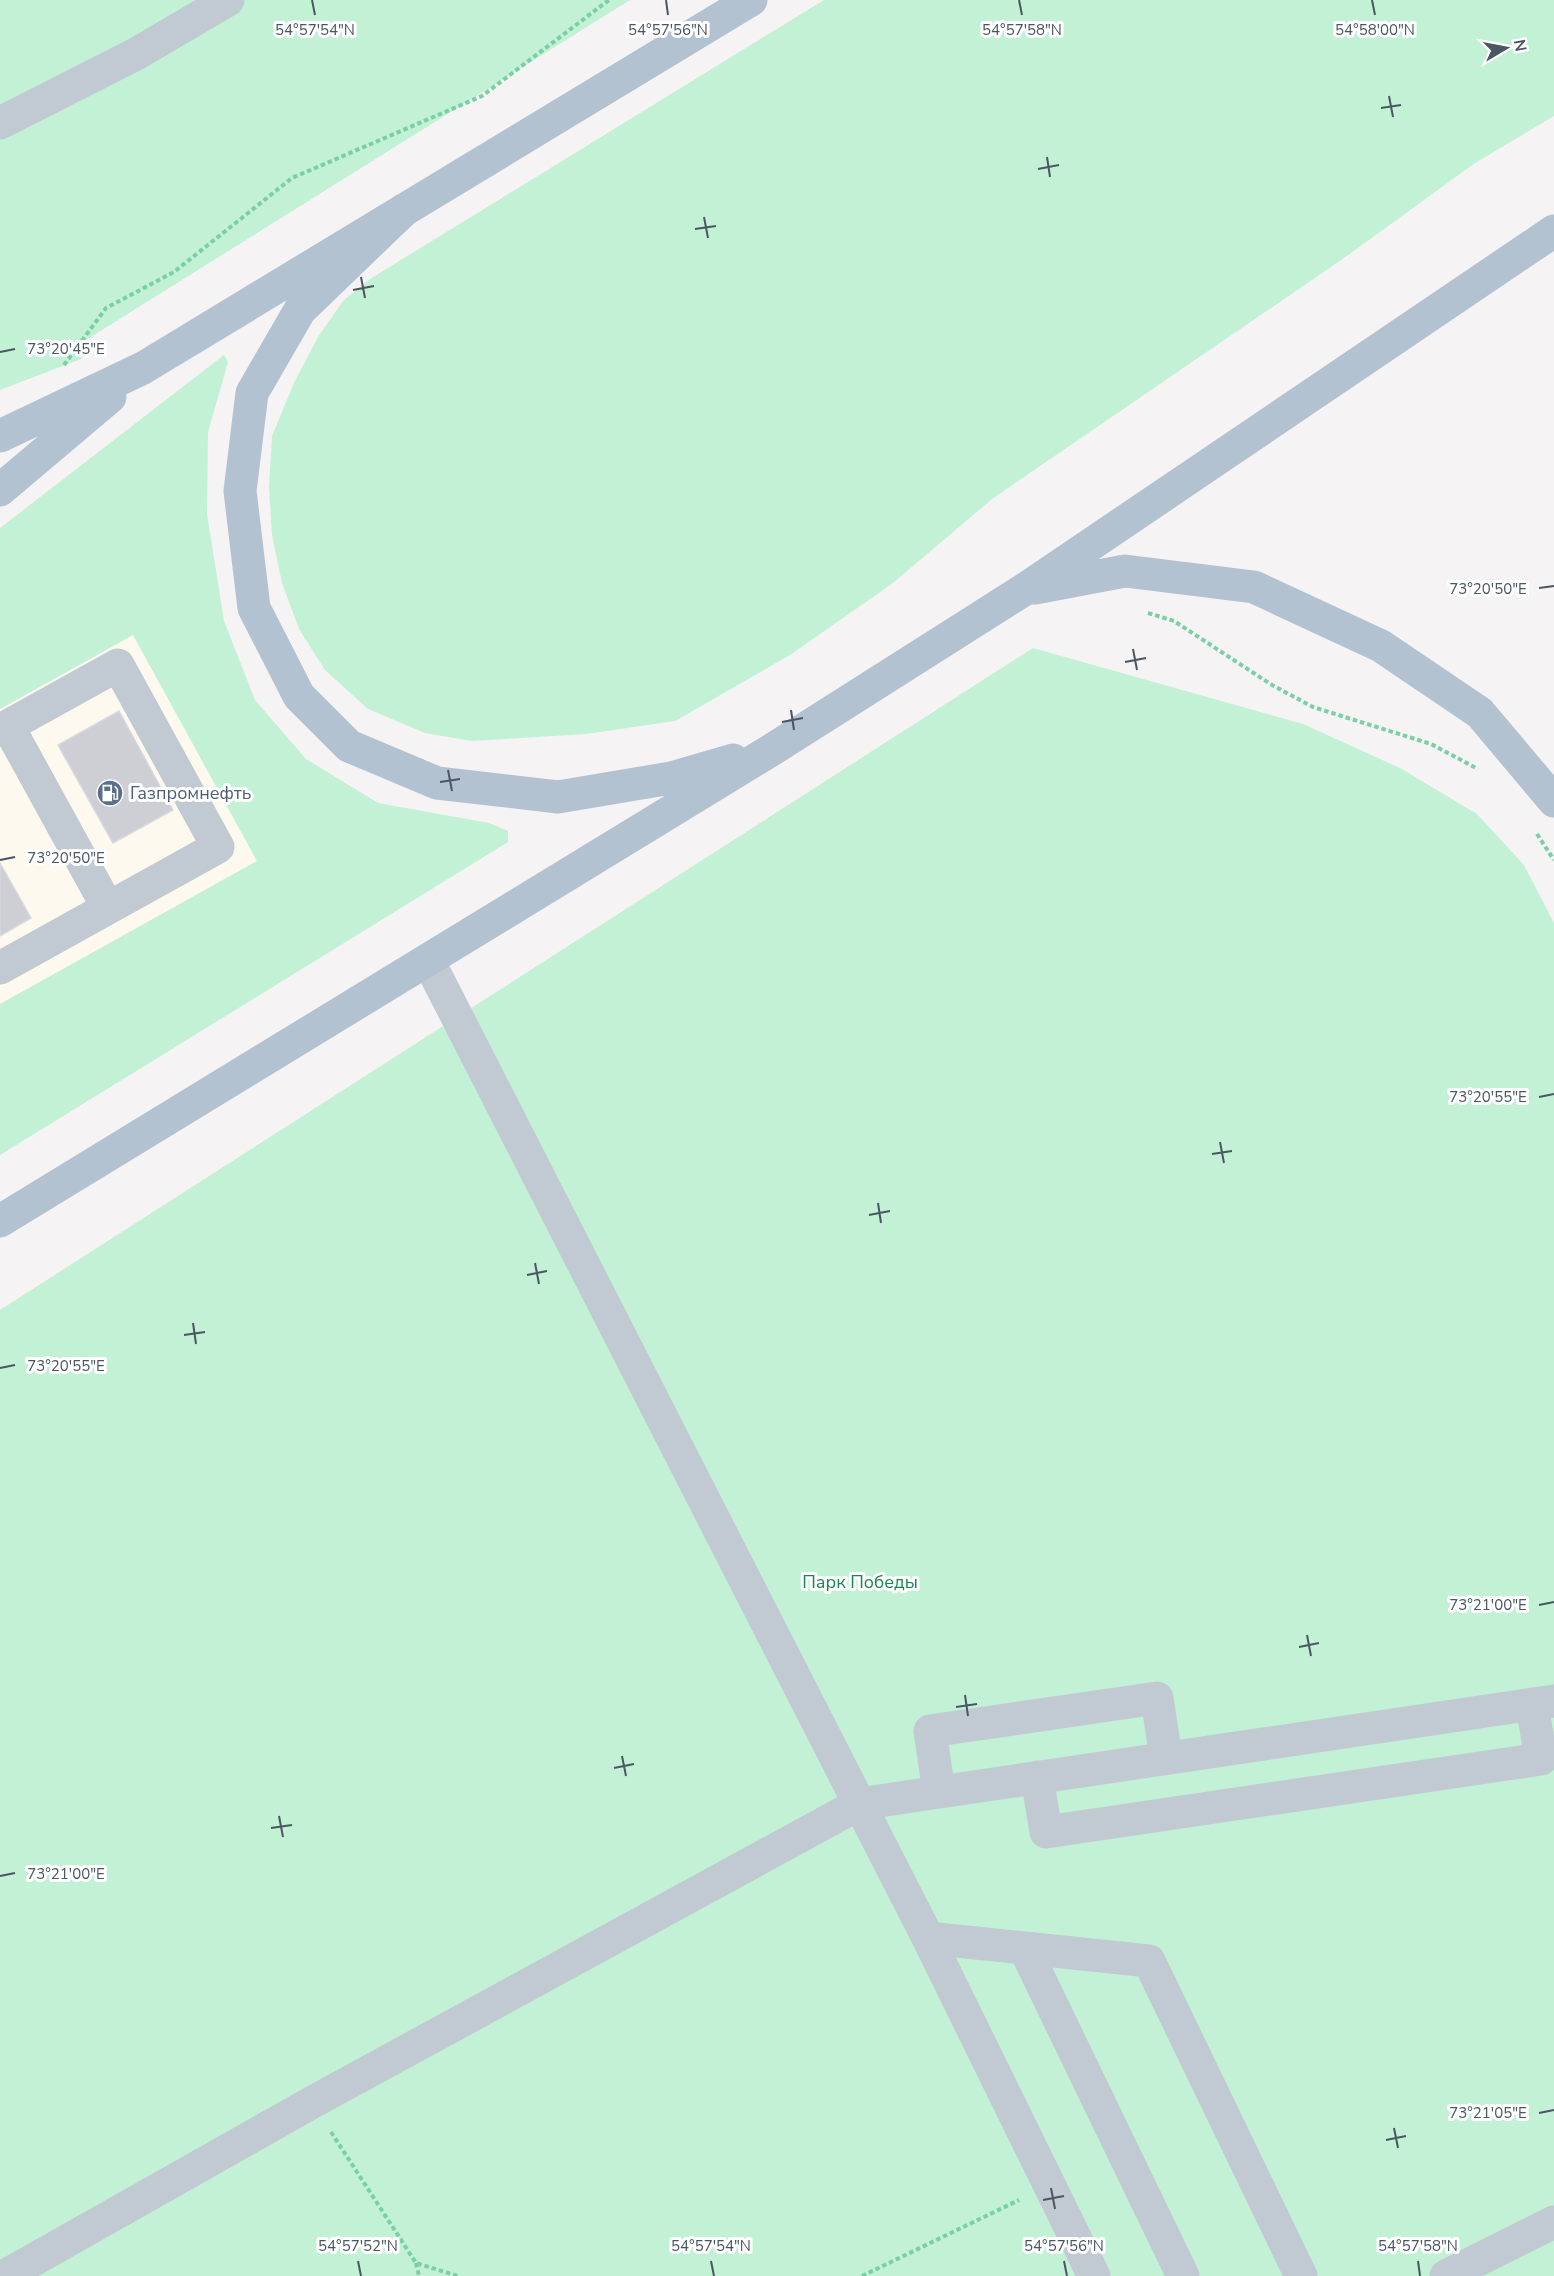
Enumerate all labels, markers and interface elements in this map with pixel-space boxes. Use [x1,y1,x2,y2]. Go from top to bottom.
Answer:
north arrow [1476,18,1536,78]
text: 54°57'54"N [275,20,355,40]
text: 54°57'56"N [628,20,708,40]
text: 54°57'58"N [982,20,1062,40]
text: 54°58'00"N [1335,20,1415,40]
text: N [1508,38,1532,53]
text: 73°20'45"E [27,339,105,359]
text: 73°20'50"E [1449,579,1527,599]
fuel station icon: Газпромнефть [95,778,125,808]
place label: Газпромнефть [130,781,251,805]
text: 73°20'50"E [27,848,105,868]
text: 73°20'55"E [1449,1087,1527,1107]
text: 73°20'55"E [27,1356,105,1376]
park label: Парк Победы [802,1570,918,1594]
text: 73°21'00"E [1449,1595,1527,1615]
text: 73°21'00"E [27,1864,105,1884]
text: 73°21'05"E [1449,2103,1527,2123]
text: 54°57'52"N [318,2236,398,2256]
text: 54°57'54"N [671,2236,751,2256]
text: 54°57'56"N [1024,2236,1104,2256]
text: 54°57'58"N [1378,2236,1458,2256]

